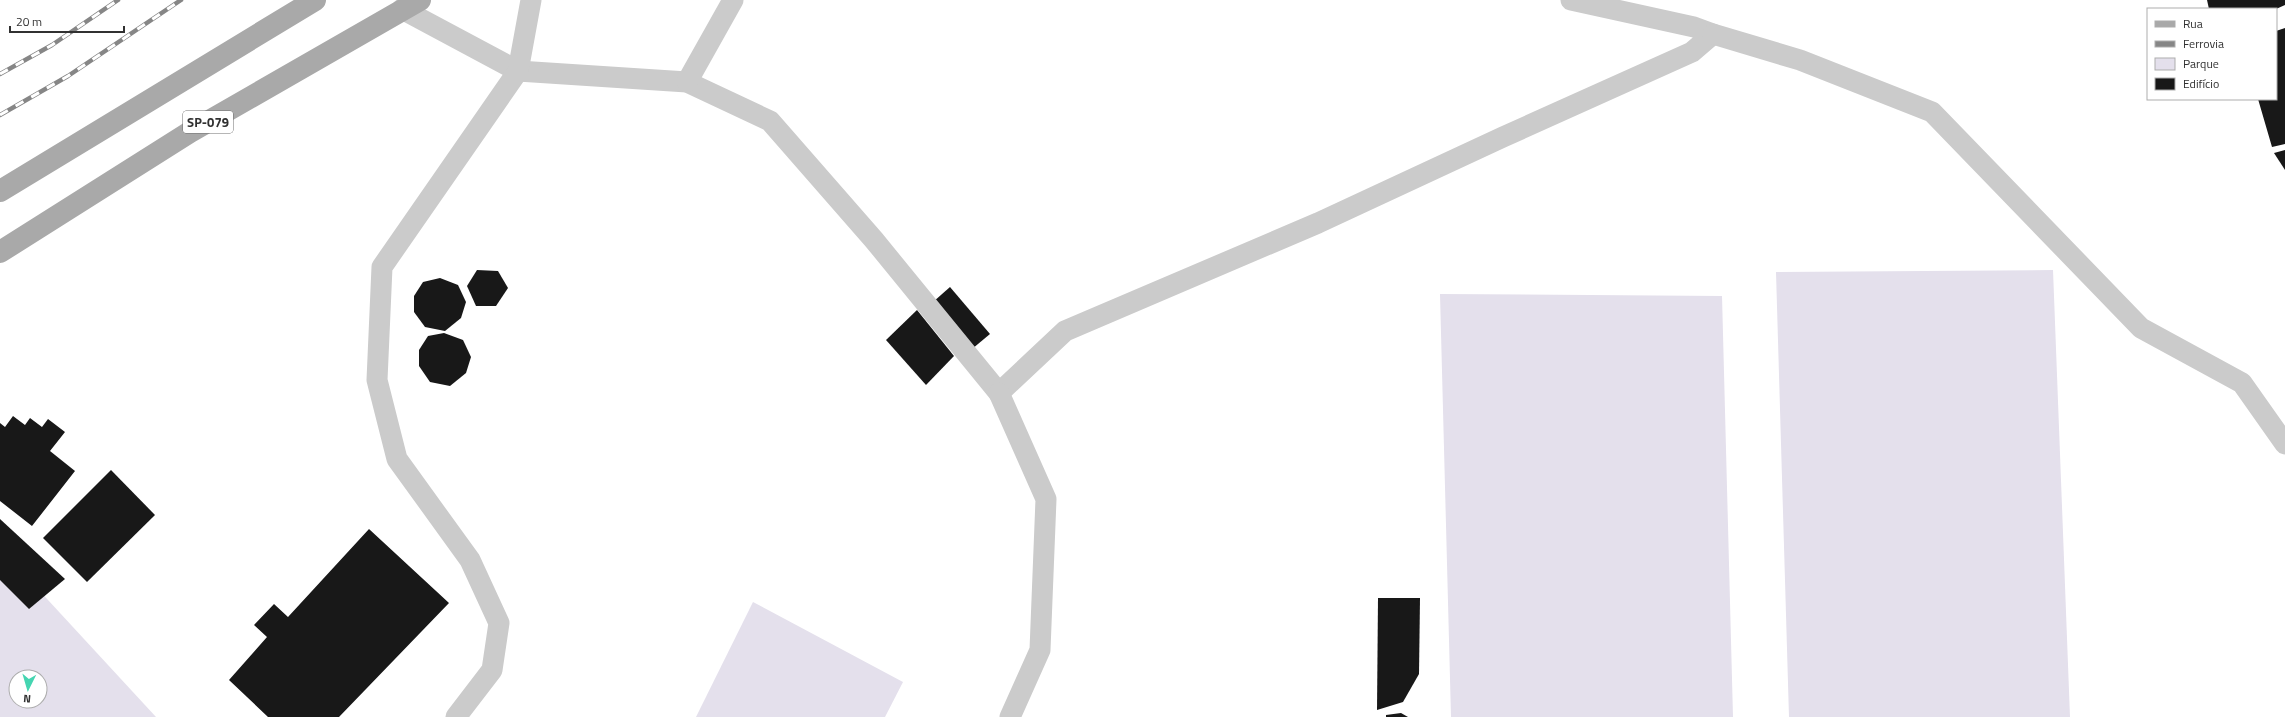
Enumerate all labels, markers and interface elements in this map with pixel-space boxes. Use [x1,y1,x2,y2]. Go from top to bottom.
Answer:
scale bar [10,8,124,34]
legend [2147,8,2277,100]
text: 20 m [16,12,42,31]
text: Rua [2183,14,2203,33]
text: Ferrovia [2183,34,2224,53]
text: Parque [2183,54,2219,73]
text: Edifício [2183,74,2219,93]
road number: SP-079 [183,111,233,133]
north arrow [8,669,48,709]
text: N [23,691,32,707]

